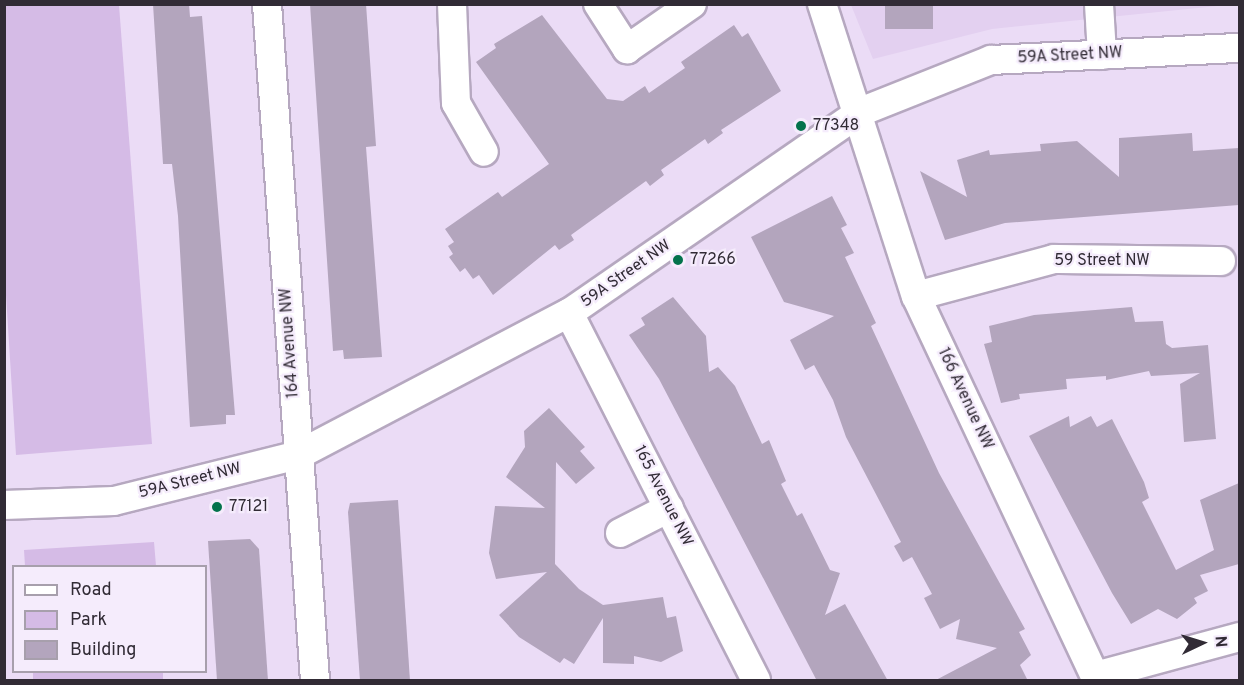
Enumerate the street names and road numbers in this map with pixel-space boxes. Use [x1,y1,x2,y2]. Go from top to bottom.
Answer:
street label: 59A Street NW [1017,44,1123,68]
street label: 59A Street NW [577,236,675,312]
street label: 59 Street NW [1054,251,1150,271]
street label: 164 Avenue NW [277,287,303,399]
street label: 166 Avenue NW [933,345,997,453]
street label: 165 Avenue NW [629,442,697,550]
street label: 59A Street NW [136,459,244,503]

